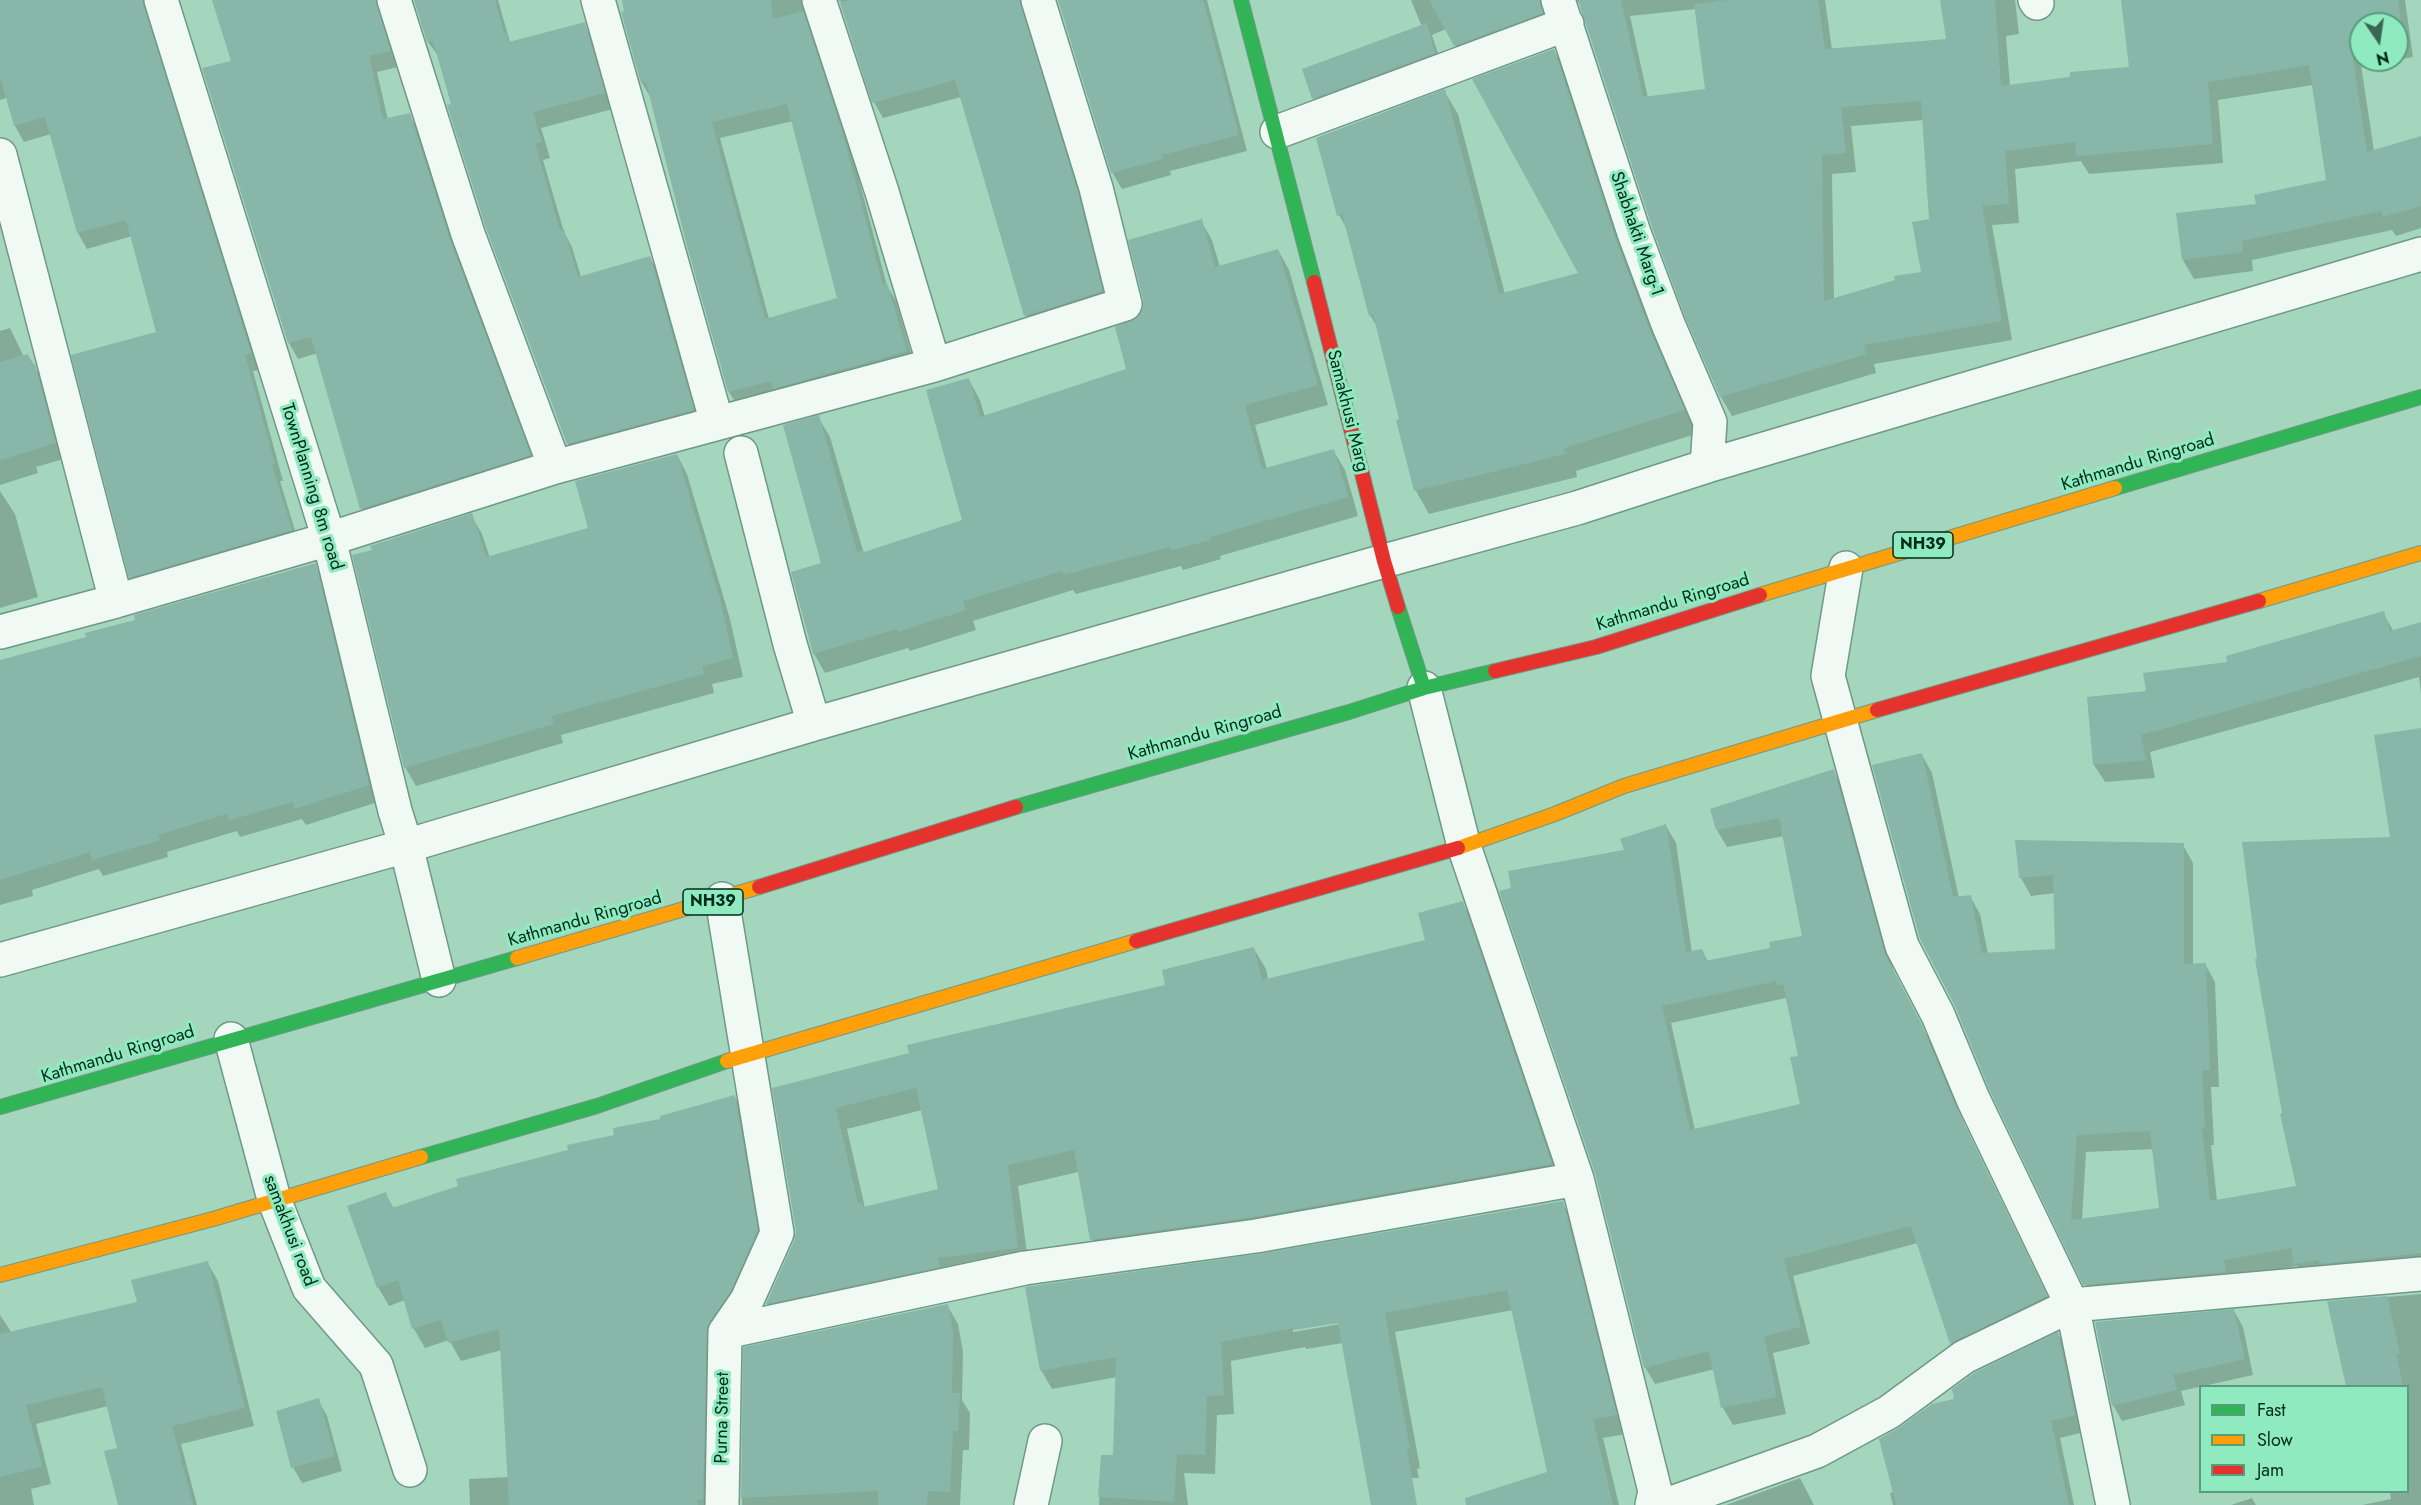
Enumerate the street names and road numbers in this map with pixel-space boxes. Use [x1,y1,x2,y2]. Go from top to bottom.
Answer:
street label: Shabhakti Marg-1 [1605,169,1667,299]
street label: Samakhusi Marg [1321,348,1373,474]
street label: TownPlanning 8m road [275,401,347,573]
street label: Kathmandu Ringroad [2059,429,2217,497]
road number: NH39 [1893,532,1953,558]
street label: Kathmandu Ringroad [1594,569,1752,637]
street label: Kathmandu Ringroad [1126,702,1284,766]
street label: Kathmandu Ringroad [506,888,664,952]
road number: NH39 [683,889,743,915]
street label: Kathmandu Ringroad [39,1021,197,1089]
street label: samakhusi road [258,1172,320,1290]
street label: Purna Street [711,1372,735,1464]

